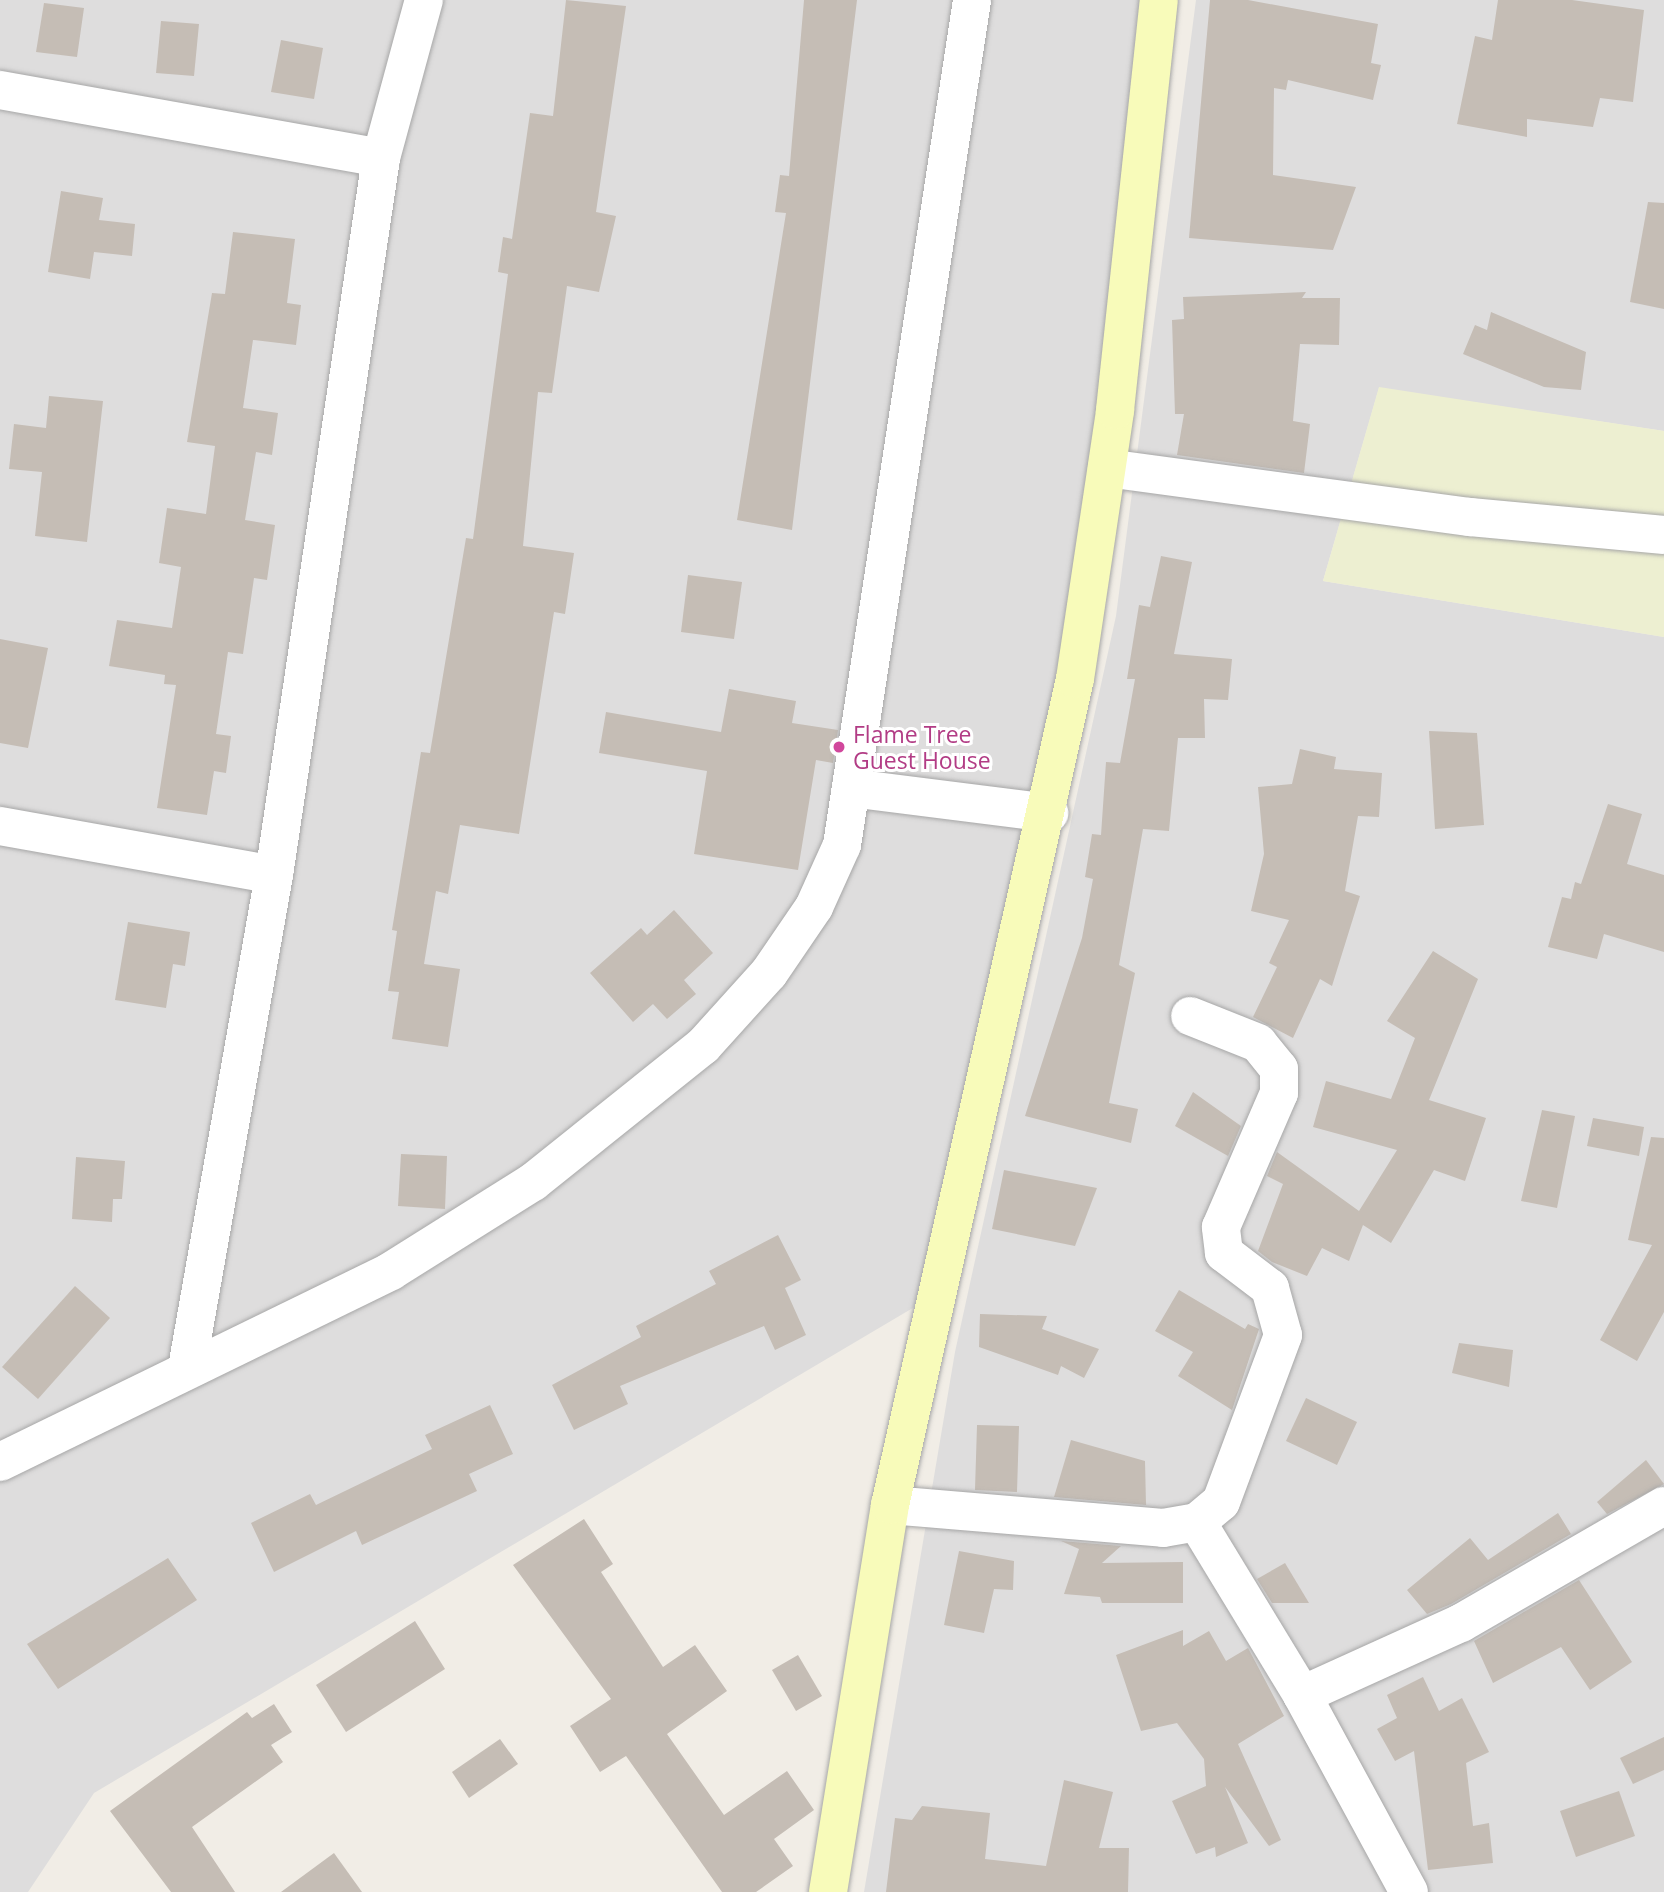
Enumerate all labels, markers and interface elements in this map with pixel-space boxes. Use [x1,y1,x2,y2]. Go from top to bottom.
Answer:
place label: Flame Tree Guest House [853,720,991,774]
marker: Flame Tree Guest House [831,739,847,755]

